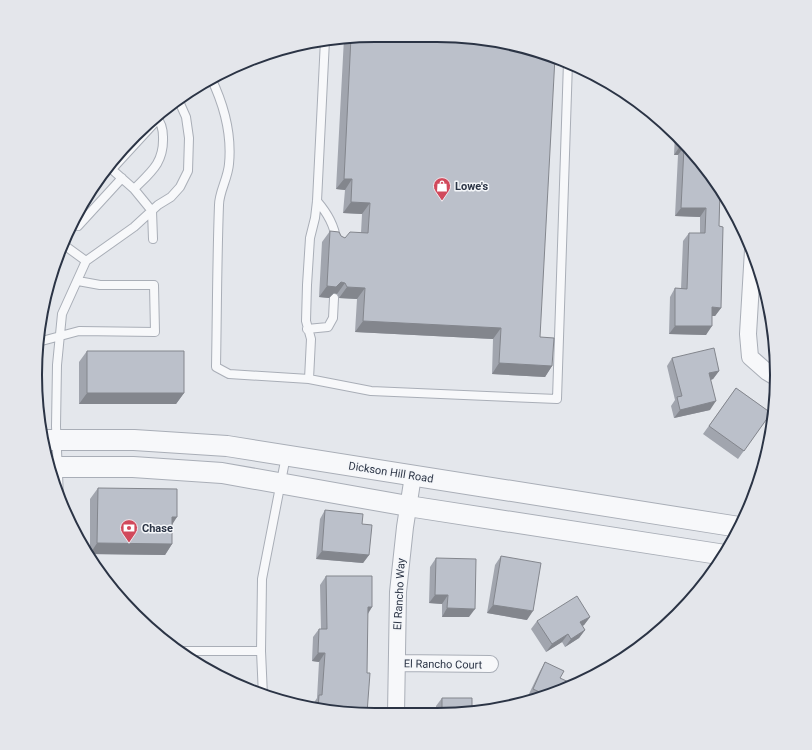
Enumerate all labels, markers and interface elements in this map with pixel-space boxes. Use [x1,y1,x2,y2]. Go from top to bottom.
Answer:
shop icon: Lowe's [432,176,452,201]
place label: Lowe's [455,180,488,193]
street label: Dickson Hill Road [348,459,434,486]
bank icon: Chase [119,518,139,543]
place label: Chase [142,522,173,535]
street label: El Rancho Way [391,557,408,630]
street label: El Rancho Court [404,657,483,672]

